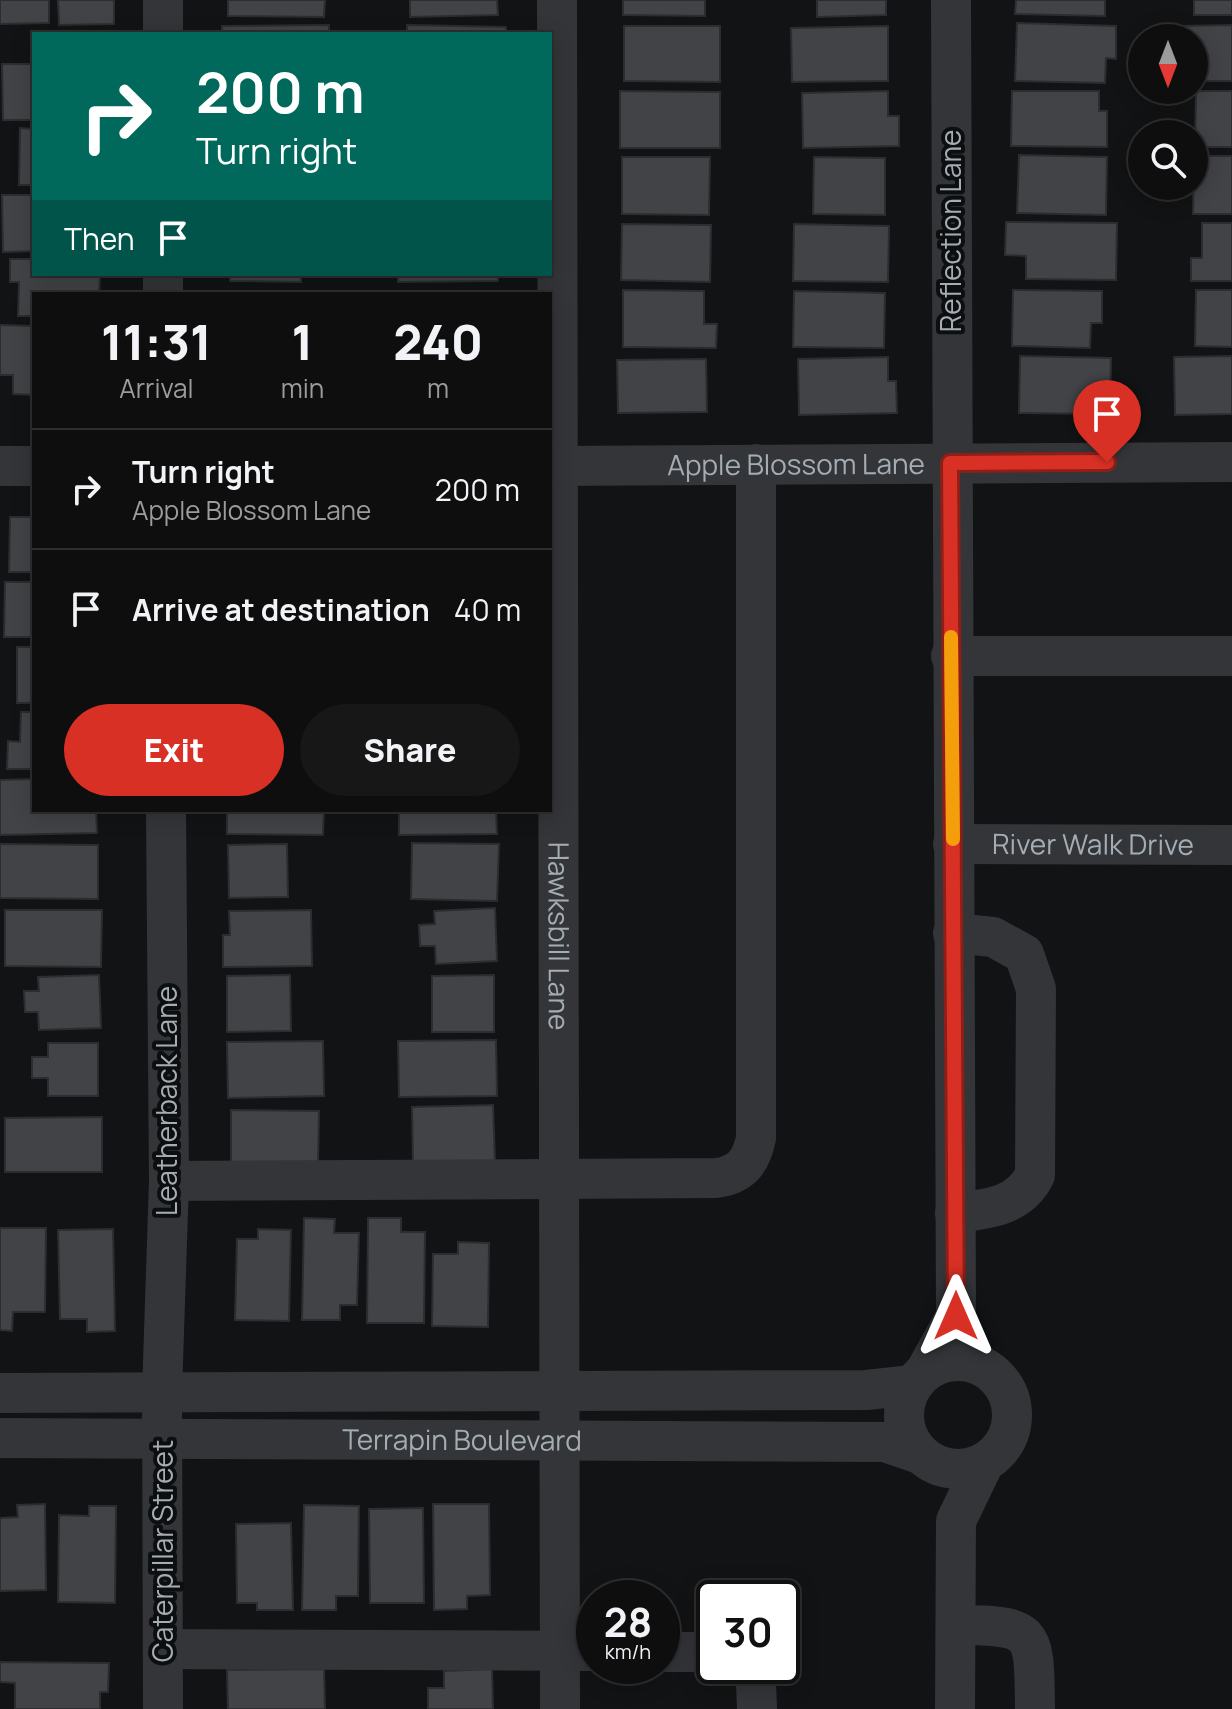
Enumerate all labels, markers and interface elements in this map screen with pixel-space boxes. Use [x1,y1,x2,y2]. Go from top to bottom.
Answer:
north arrow [1128,24,1208,104]
map controls [1128,24,1208,200]
text: 200 m [196,53,365,130]
icon: right [64,64,168,168]
button: search [1128,120,1208,200]
text: Turn right [196,126,357,175]
street label: Reflection Lane [931,130,969,332]
icon: arrive [151,216,195,260]
text: Then [64,218,135,259]
text: 11:31 [101,309,212,374]
text: 1 [292,309,313,374]
text: 240 [393,309,483,374]
text: Arrival [119,370,193,406]
text: min [281,370,324,406]
text: m [427,370,449,406]
pin [1073,380,1141,462]
icon: arrive [1085,392,1129,436]
street label: Apple Blossom Lane [667,444,925,483]
text: Turn right [132,451,275,492]
icon: right [64,467,108,511]
text: 200 m [435,469,520,510]
text: Apple Blossom Lane [132,492,371,528]
icon: arrive [64,587,108,631]
text: Arrive at destination [132,589,430,630]
text: 40 m [454,589,521,630]
button: Exit [64,704,284,796]
button: Share [300,704,520,796]
street label: River Walk Drive [992,824,1194,863]
street label: Hawksbill Lane [540,842,579,1030]
street label: Leatherback Lane [147,986,185,1216]
position arrow [914,1274,998,1358]
street label: Terrapin Boulevard [342,1420,582,1459]
street label: Caterpillar Street [143,1440,181,1662]
speed limit sign: 30 [696,1580,800,1684]
text: 28 [604,1594,652,1649]
text: km/h [605,1638,651,1665]

